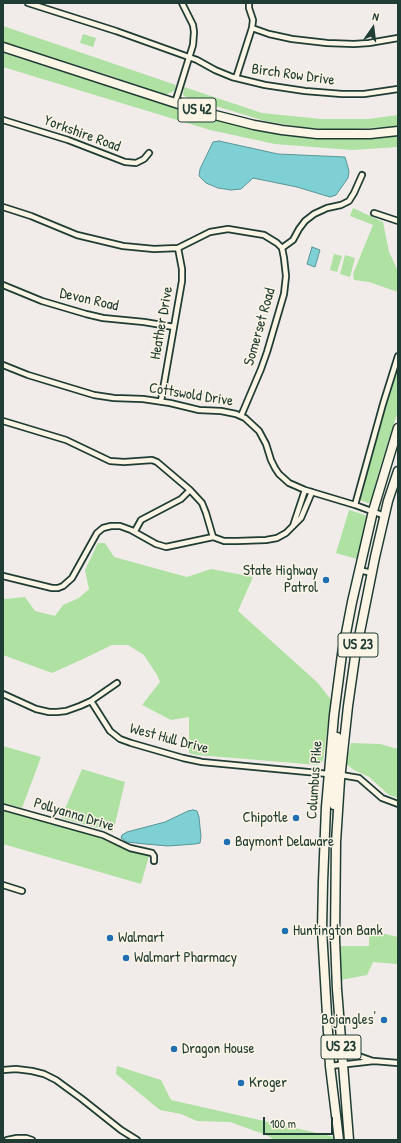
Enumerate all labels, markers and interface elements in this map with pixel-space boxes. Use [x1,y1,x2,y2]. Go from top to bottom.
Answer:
north arrow [353,8,393,48]
text: N [371,9,380,24]
street label: Birch Row Drive [250,60,336,90]
road number: US 42 [178,98,216,122]
street label: Yorkshire Road [41,112,123,156]
street label: Devon Road [58,284,120,316]
street label: Heather Drive [147,285,177,361]
street label: Somerset Road [240,286,280,368]
street label: Cottswold Drive [148,379,234,411]
place label: State Highway Patrol [243,562,318,597]
marker: State Highway Patrol [321,575,331,585]
road number: US 23 [338,633,378,657]
street label: West Hull Drive [128,720,210,758]
street label: Columbus Pike [303,740,327,820]
street label: Pollyanna Drive [32,794,116,836]
place label: Chipotle [243,809,288,827]
marker: Chipotle [291,813,301,823]
place label: Baymont Delaware [235,833,334,851]
marker: Baymont Delaware [222,837,232,847]
place label: Huntington Bank [293,922,383,940]
marker: Huntington Bank [280,926,290,936]
place label: Walmart [118,929,164,947]
marker: Walmart [105,933,115,943]
place label: Walmart Pharmacy [134,949,237,967]
marker: Walmart Pharmacy [121,953,131,963]
place label: Bojangles' [321,1011,376,1029]
marker: Bojangles' [379,1015,389,1025]
road number: US 23 [321,1035,361,1059]
place label: Dragon House [182,1040,255,1058]
marker: Dragon House [169,1044,179,1054]
place label: Kroger [249,1074,287,1092]
marker: Kroger [236,1078,246,1088]
scale bar [265,1109,335,1135]
text: 100 m [270,1115,296,1132]

